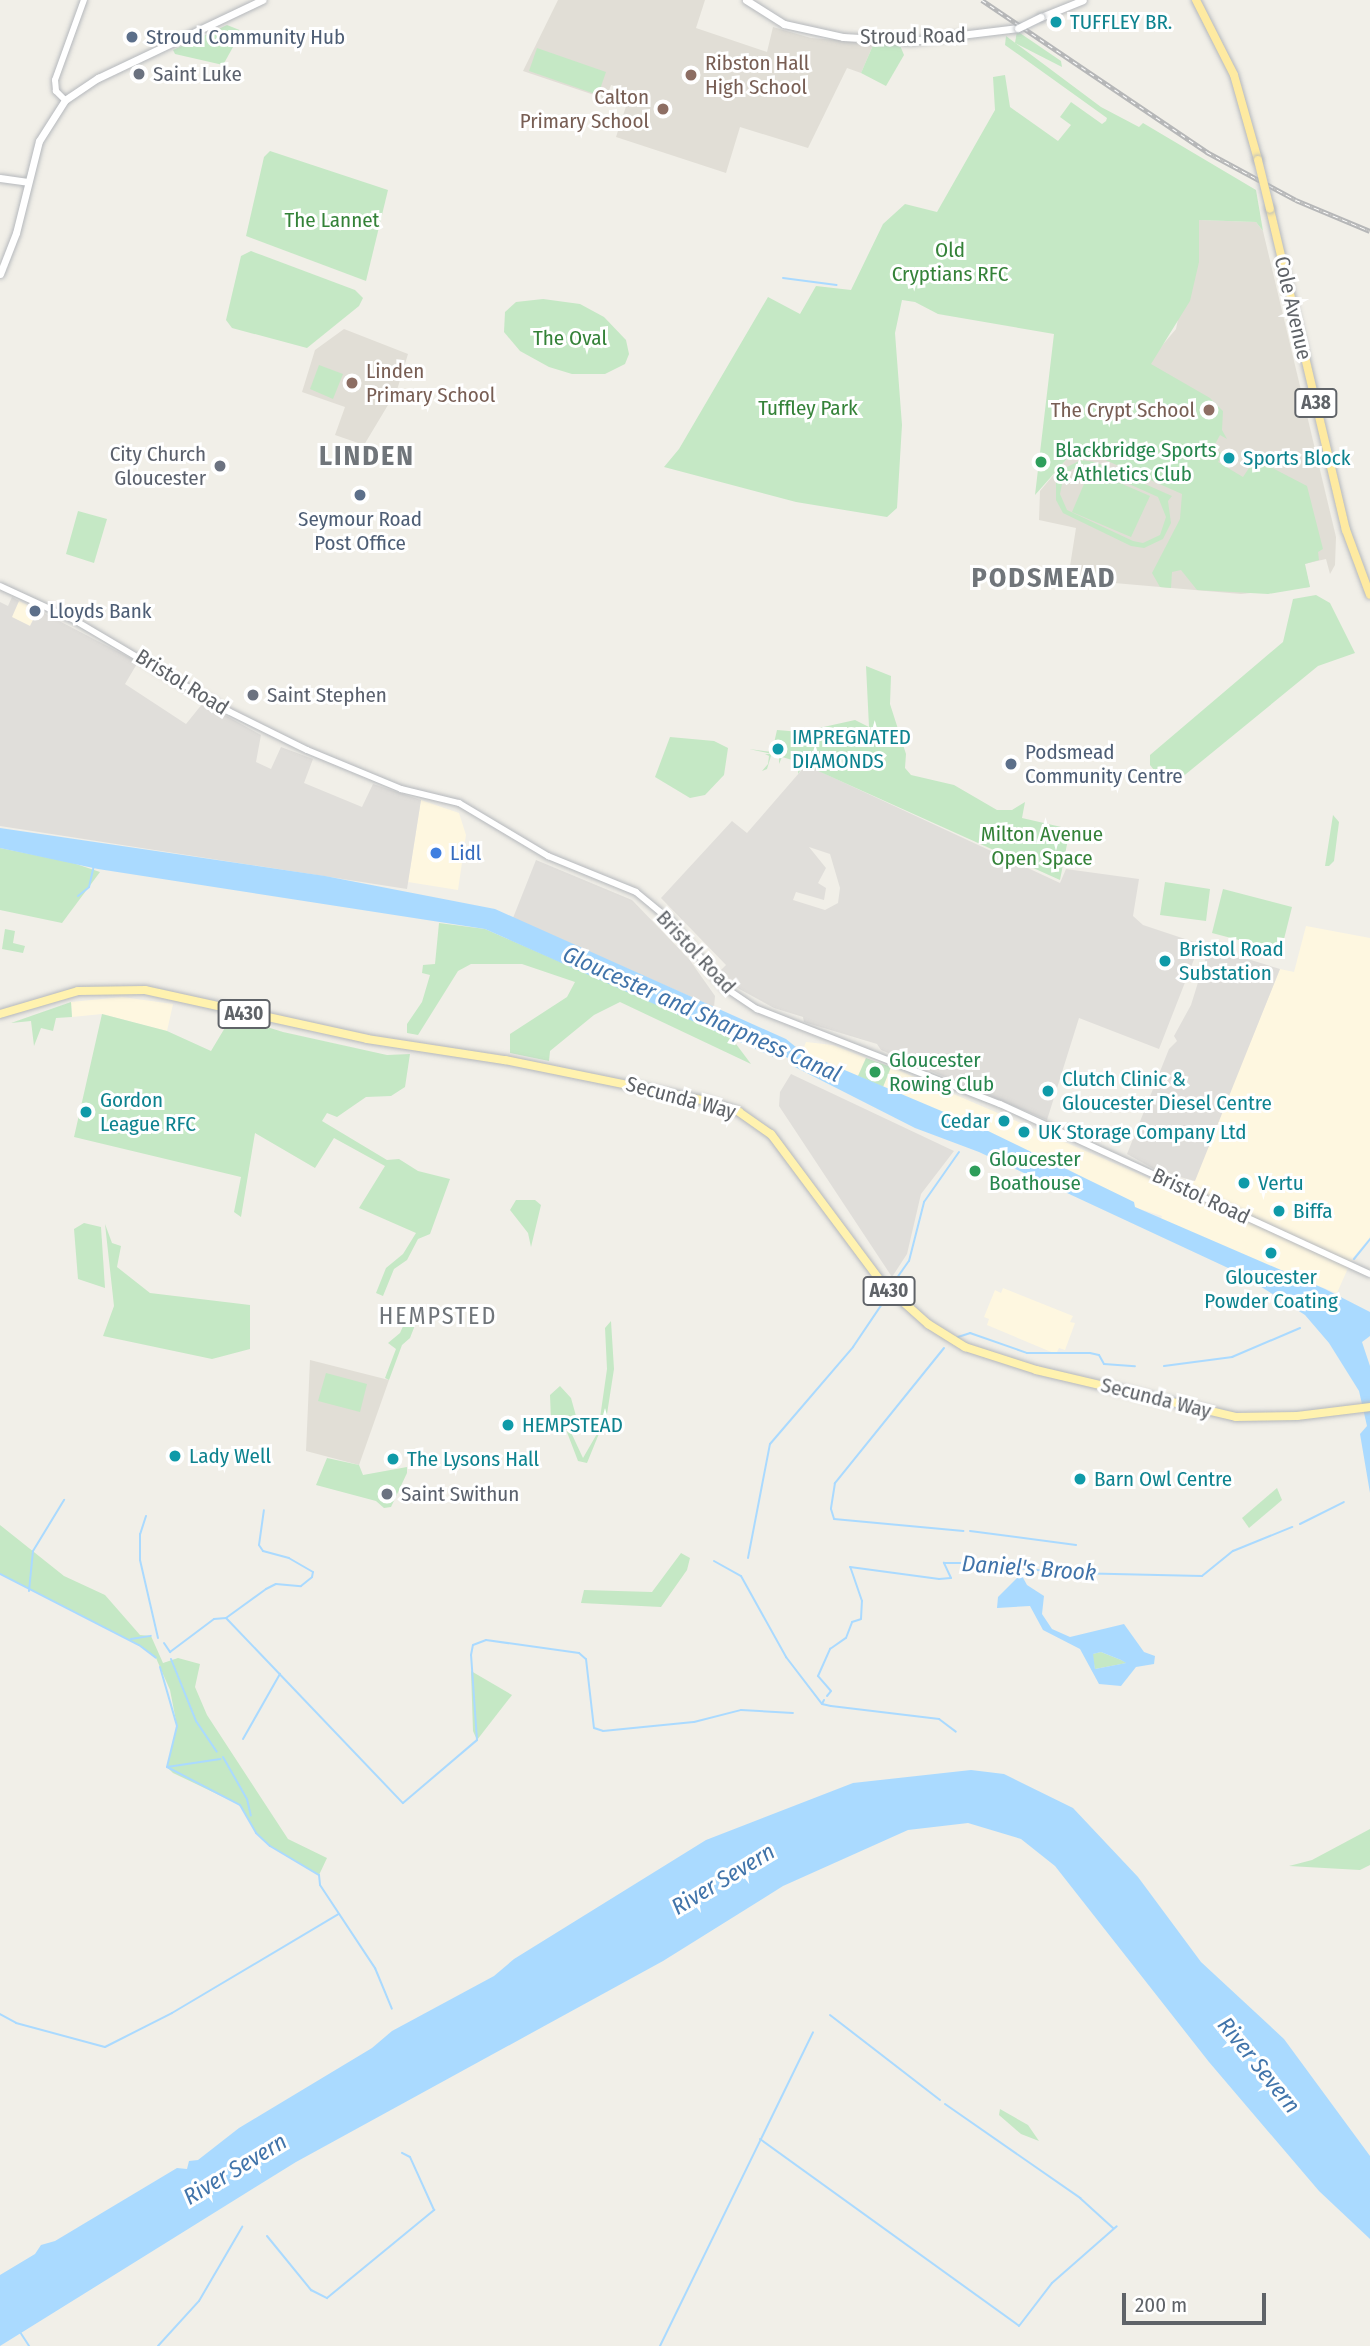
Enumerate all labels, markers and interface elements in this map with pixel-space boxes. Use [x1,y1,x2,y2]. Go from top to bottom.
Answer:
place label: TUFFLEY BR. [1070,9,1172,35]
marker: TUFFLEY BR. [1048,14,1064,30]
street label: Stroud Road [860,22,966,50]
place label: Stroud Community Hub [146,24,345,50]
marker: Stroud Community Hub [124,29,140,45]
place label: Ribston Hall High School [705,50,809,100]
place label: Saint Luke [153,61,242,87]
marker: Saint Luke [131,66,147,82]
marker: Ribston Hall High School [683,67,699,83]
place label: Calton Primary School [520,84,649,134]
marker: Calton Primary School [655,101,671,117]
park label: The Lannet [285,207,379,233]
park label: Old Cryptians RFC [892,237,1008,287]
street label: Cole Avenue [1269,254,1317,362]
park label: The Oval [533,325,607,351]
place label: Linden Primary School [366,358,495,408]
marker: Linden Primary School [344,375,360,391]
road number: A38 [1293,388,1339,418]
park label: Tuffley Park [758,395,858,421]
place label: The Crypt School [1051,397,1195,423]
marker: The Crypt School [1201,402,1217,418]
place label: Blackbridge Sports & Athletics Club [1055,437,1217,487]
district label: LINDEN [320,439,414,473]
place label: City Church Gloucester [110,441,206,491]
place label: Sports Block [1243,445,1350,471]
marker: Sports Block [1221,450,1237,466]
marker: Blackbridge Sports & Athletics Club [1033,454,1049,470]
marker: City Church Gloucester [212,458,228,474]
marker: Seymour Road Post Office [352,487,368,503]
place label: Seymour Road Post Office [298,506,422,556]
district label: PODSMEAD [972,561,1116,595]
place label: Lloyds Bank [49,598,152,624]
marker: Lloyds Bank [27,603,43,619]
street label: Bristol Road [131,644,233,720]
place label: Saint Stephen [267,682,387,708]
marker: Saint Stephen [245,687,261,703]
place label: IMPREGNATED DIAMONDS [792,724,911,774]
place label: Podsmead Community Centre [1025,739,1183,789]
marker: IMPREGNATED DIAMONDS [770,741,786,757]
marker: Podsmead Community Centre [1003,756,1019,772]
park label: Milton Avenue Open Space [981,821,1103,871]
place label: Lidl [450,840,481,866]
marker: Lidl [428,845,444,861]
street label: Bristol Road [651,905,741,999]
place label: Bristol Road Substation [1179,936,1284,986]
water label: Gloucester and Sharpness Canal [559,940,845,1088]
marker: Bristol Road Substation [1157,953,1173,969]
road number: A430 [216,998,272,1030]
place label: Gloucester Rowing Club [889,1047,994,1097]
marker: Gloucester Rowing Club [867,1064,883,1080]
place label: Clutch Clinic & Gloucester Diesel Centre [1062,1066,1272,1116]
street label: Secunda Way [623,1071,739,1125]
marker: Clutch Clinic & Gloucester Diesel Centre [1040,1083,1056,1099]
place label: Gordon League RFC [100,1087,196,1137]
marker: Gordon League RFC [78,1104,94,1120]
place label: Cedar [941,1108,990,1134]
marker: Cedar [996,1113,1012,1129]
place label: UK Storage Company Ltd [1038,1119,1247,1145]
marker: UK Storage Company Ltd [1016,1124,1032,1140]
place label: Gloucester Boathouse [989,1146,1081,1196]
street label: Bristol Road [1148,1162,1254,1230]
marker: Gloucester Boathouse [967,1163,983,1179]
place label: Vertu [1258,1170,1304,1196]
marker: Vertu [1236,1175,1252,1191]
place label: Biffa [1293,1198,1332,1224]
marker: Biffa [1271,1203,1287,1219]
marker: Gloucester Powder Coating [1263,1245,1279,1261]
place label: Gloucester Powder Coating [1204,1264,1338,1314]
road number: A430 [861,1275,917,1306]
district label: HEMPSTED [380,1303,496,1331]
street label: Secunda Way [1098,1372,1214,1424]
place label: HEMPSTEAD [522,1412,623,1438]
marker: HEMPSTEAD [500,1417,516,1433]
place label: Lady Well [189,1443,271,1469]
place label: The Lysons Hall [407,1446,539,1472]
marker: Lady Well [167,1448,183,1464]
marker: The Lysons Hall [385,1451,401,1467]
place label: Barn Owl Centre [1094,1466,1232,1492]
marker: Barn Owl Centre [1072,1471,1088,1487]
place label: Saint Swithun [401,1481,519,1507]
marker: Saint Swithun [379,1486,395,1502]
water label: Daniel's Brook [961,1550,1097,1586]
water label: River Severn [666,1837,780,1921]
water label: River Severn [1212,2011,1306,2119]
water label: River Severn [178,2127,292,2211]
scale bar [1125,2280,1268,2324]
text: 200 m [1135,2292,1187,2318]

